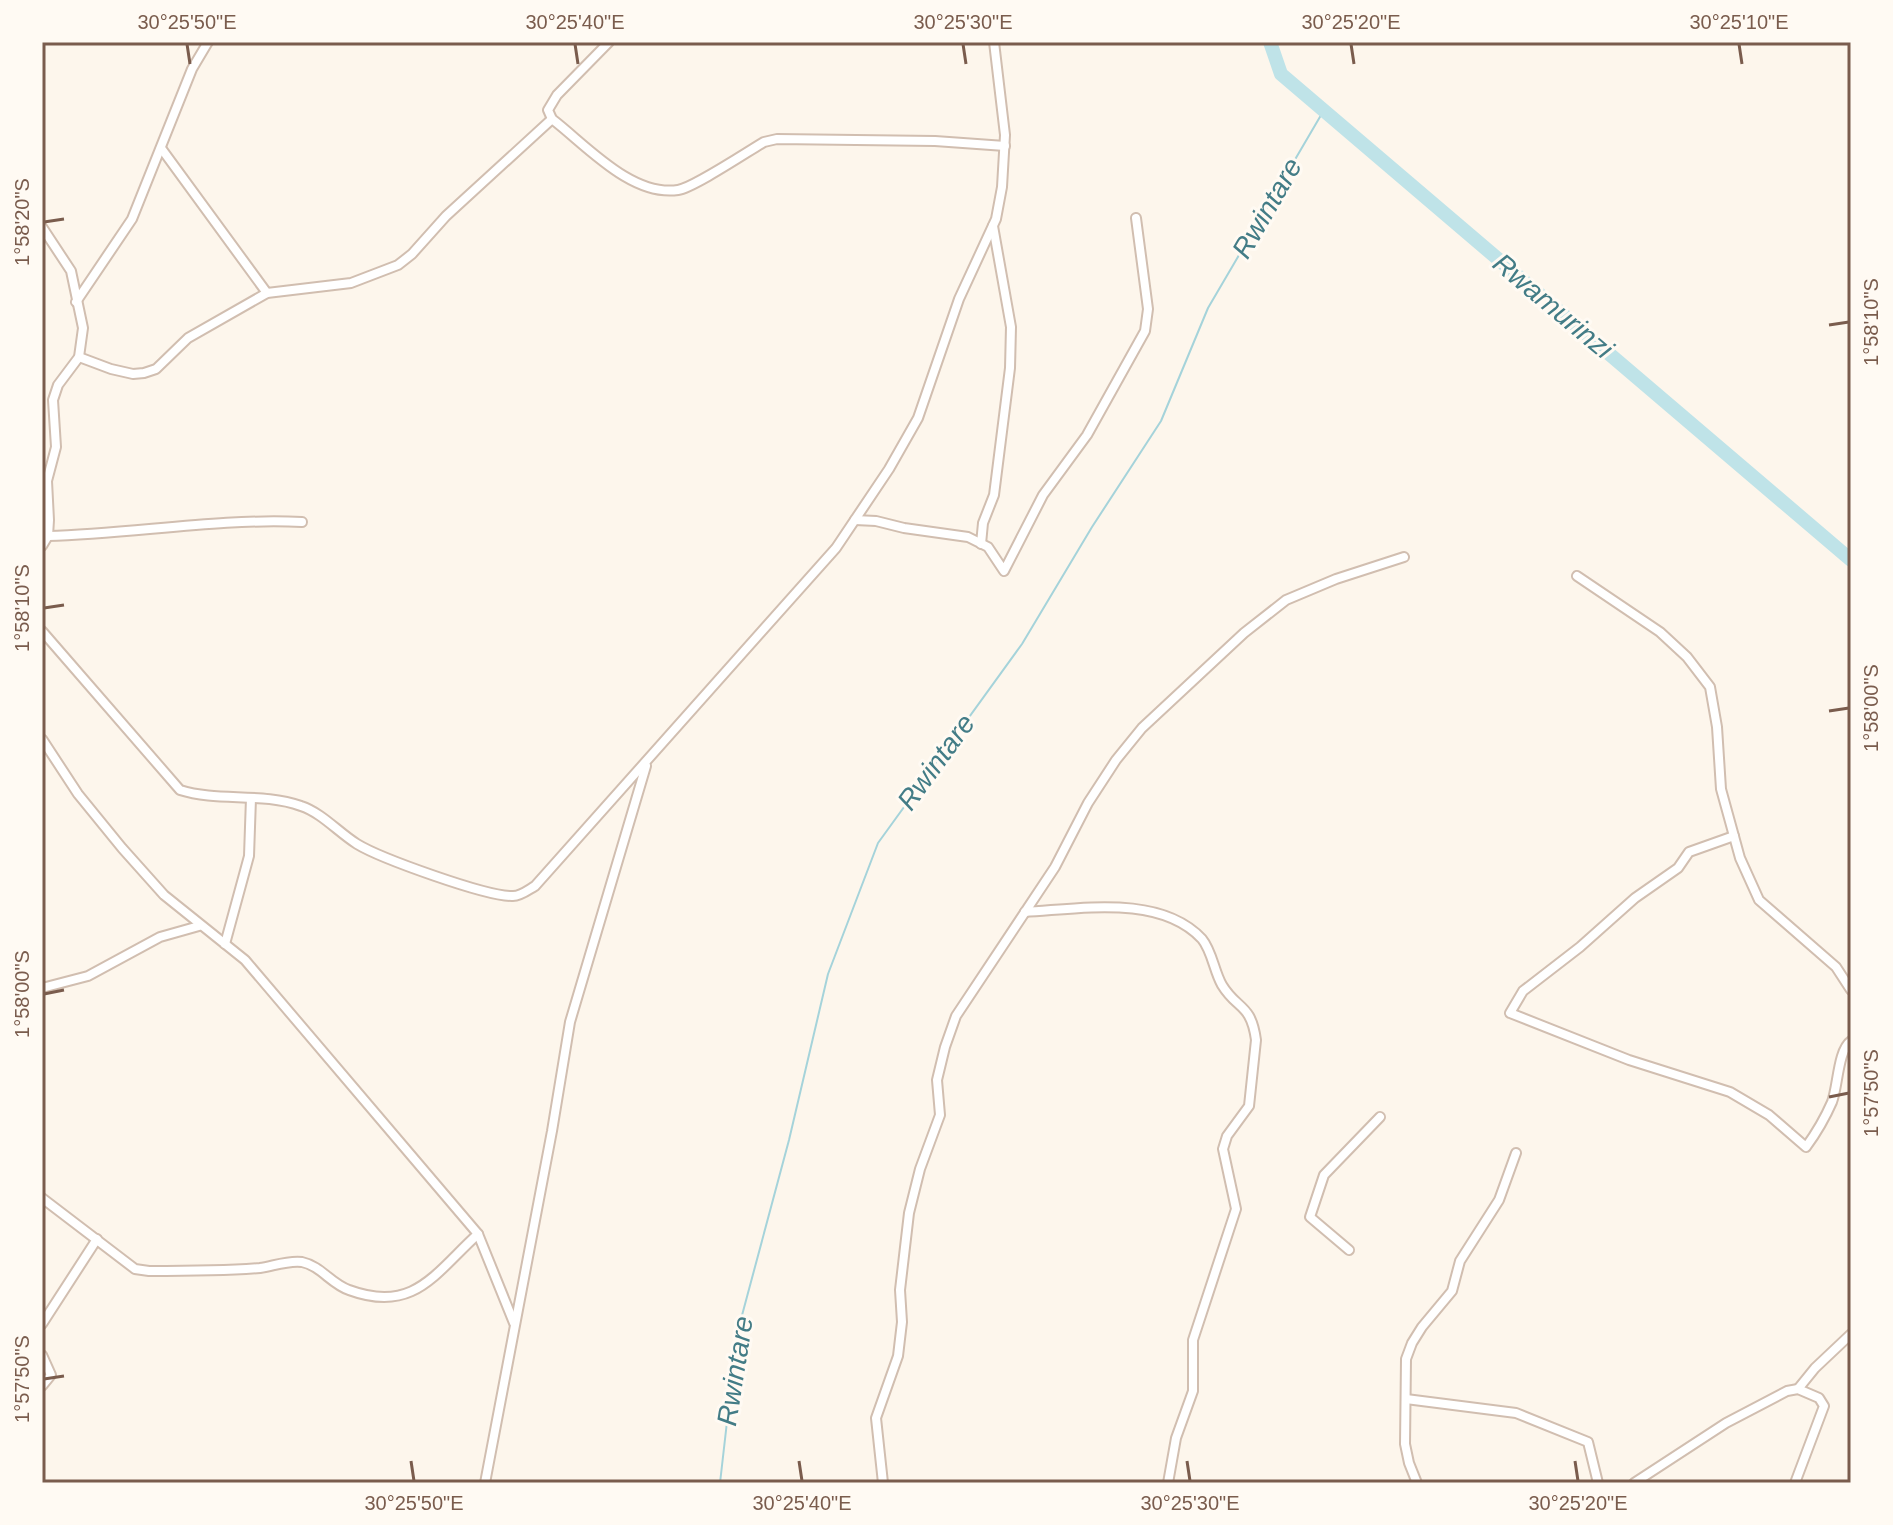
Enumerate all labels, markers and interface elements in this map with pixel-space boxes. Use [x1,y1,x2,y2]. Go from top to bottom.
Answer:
text: 30°25'50"E [138,11,237,33]
text: 30°25'40"E [526,11,625,33]
text: 30°25'30"E [914,11,1013,33]
text: 30°25'20"E [1302,11,1401,33]
text: 30°25'10"E [1690,11,1789,33]
water label: Rwintare [1226,152,1308,264]
text: 1°58'20"S [11,178,33,266]
water label: Rwamurinzi [1487,247,1620,365]
text: 1°58'10"S [1860,278,1882,366]
text: 1°58'10"S [11,564,33,652]
text: 1°58'00"S [1860,664,1882,752]
water label: Rwintare [891,708,981,816]
text: 1°58'00"S [11,950,33,1038]
text: 1°57'50"S [1860,1049,1882,1137]
water label: Rwintare [711,1314,759,1428]
text: 1°57'50"S [11,1335,33,1423]
text: 30°25'50"E [365,1492,464,1514]
text: 30°25'40"E [753,1492,852,1514]
text: 30°25'30"E [1141,1492,1240,1514]
text: 30°25'20"E [1529,1492,1628,1514]

